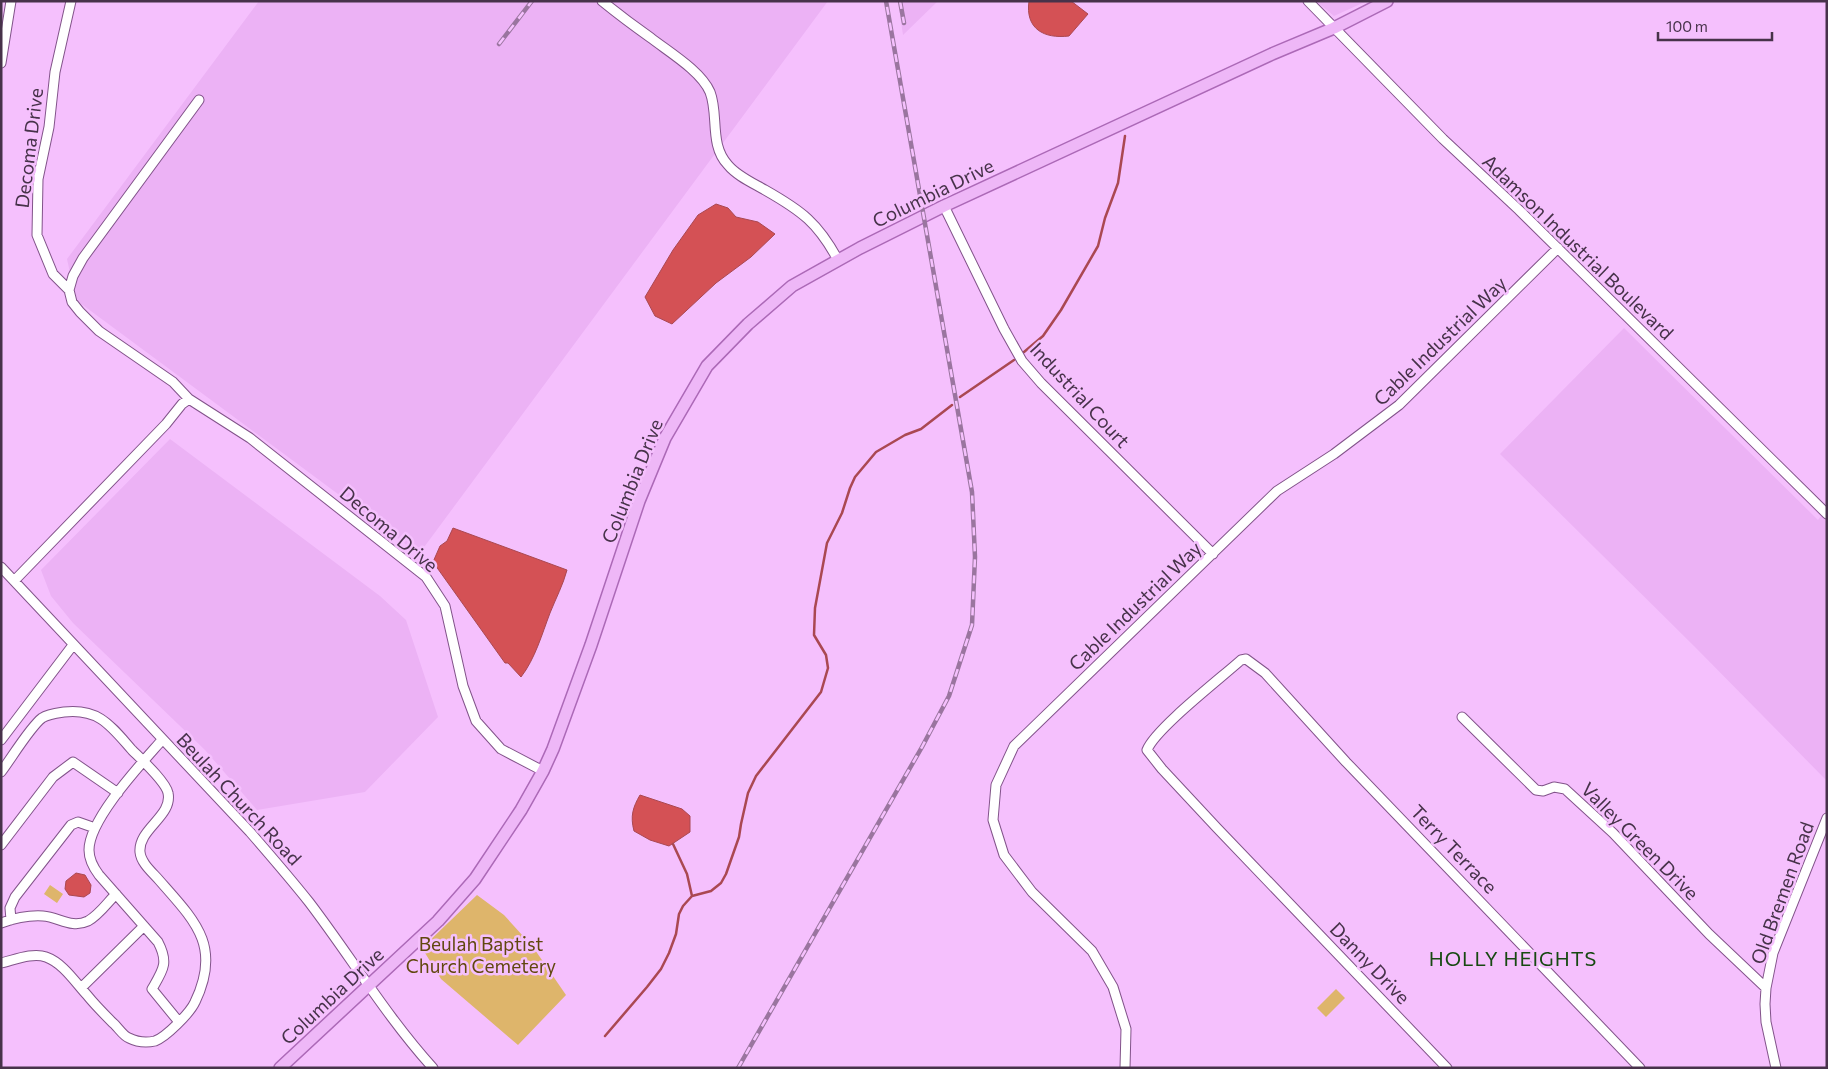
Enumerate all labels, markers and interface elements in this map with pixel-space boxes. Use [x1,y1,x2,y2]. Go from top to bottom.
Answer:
scale bar [1658,10,1772,42]
text: 100 m [1666,17,1708,35]
street label: Decoma Drive [10,87,47,209]
street label: Adamson Industrial Boulevard [1478,149,1679,344]
street label: Columbia Drive [868,153,997,232]
street label: Cable Industrial Way [1368,271,1511,410]
street label: Industrial Court [1026,337,1135,452]
street label: Columbia Drive [596,415,667,546]
street label: Decoma Drive [336,481,443,576]
street label: Cable Industrial Way [1063,536,1206,675]
street label: Beulah Church Road [172,728,307,869]
street label: Valley Green Drive [1577,777,1704,904]
street label: Terry Terrace [1406,799,1502,898]
street label: Old Bremen Road [1745,818,1818,967]
street label: Danny Drive [1326,917,1415,1008]
park label: Beulah Baptist Church Cemetery [406,932,556,977]
street label: Columbia Drive [276,942,388,1049]
district label: HOLLY HEIGHTS [1429,946,1597,970]

